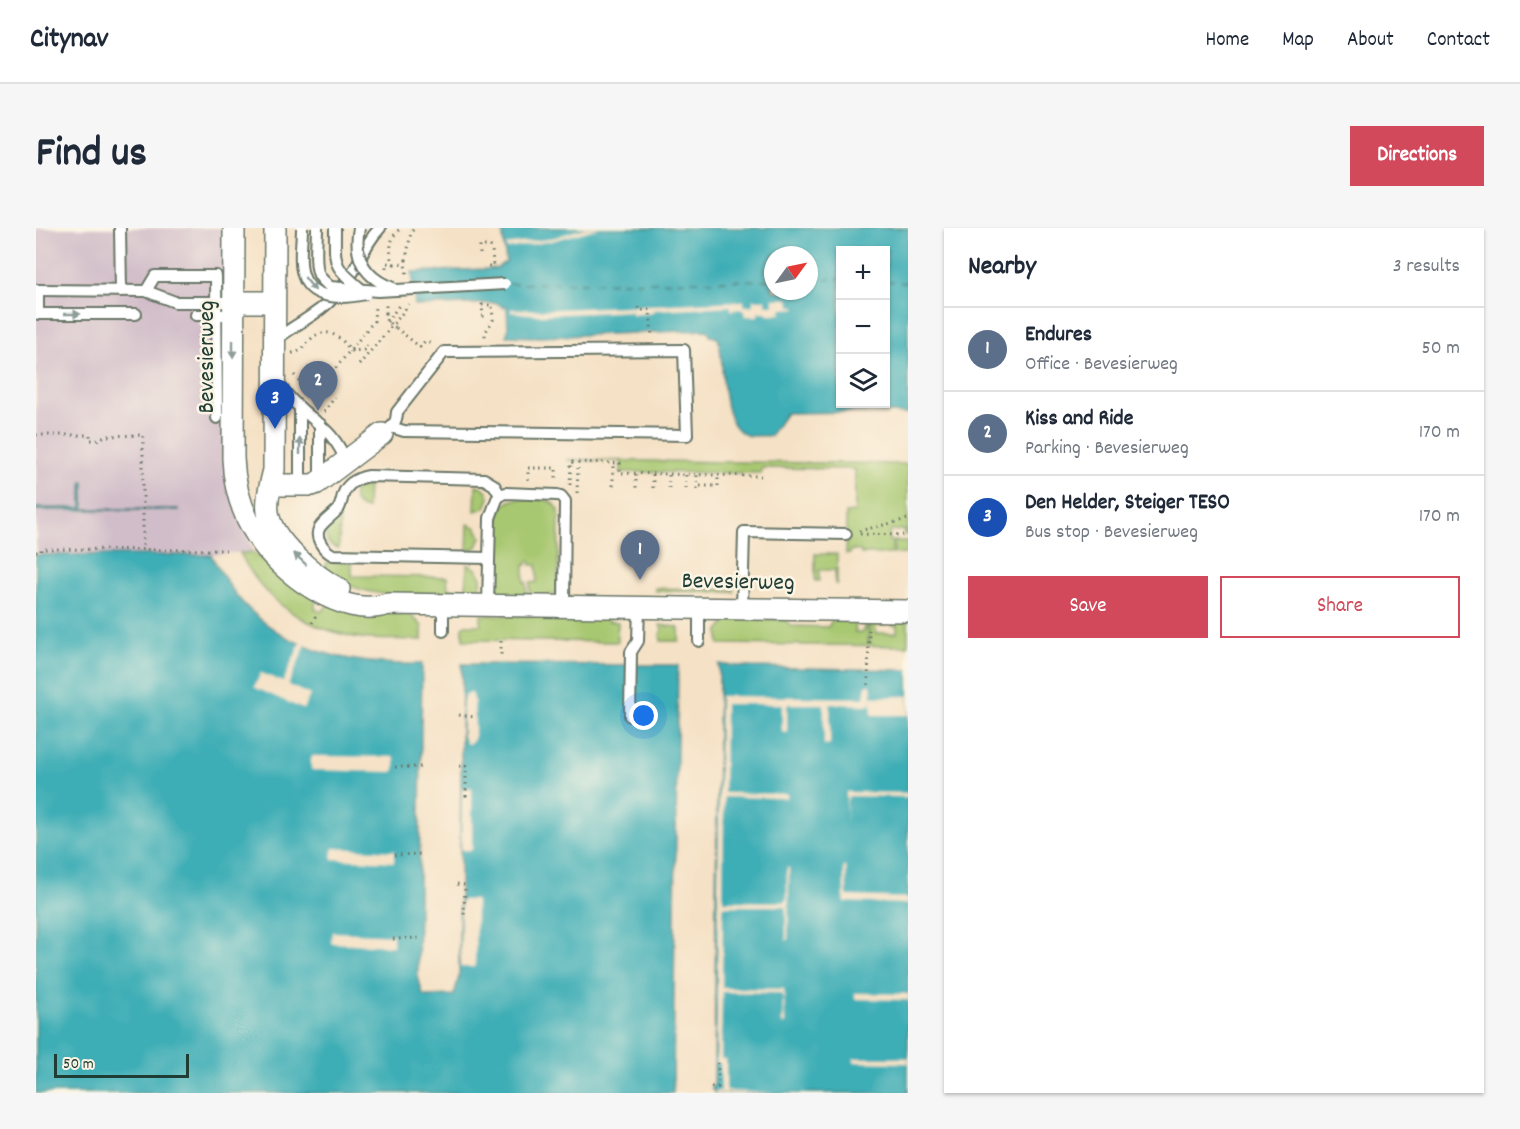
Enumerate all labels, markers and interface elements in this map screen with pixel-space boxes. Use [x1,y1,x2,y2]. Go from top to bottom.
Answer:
text: Citynav [30,21,108,61]
text: Home [1205,26,1249,56]
text: Map [1282,26,1314,56]
text: About [1347,26,1394,56]
text: Contact [1427,26,1490,56]
text: Find us [36,126,147,186]
button: Directions [1350,126,1484,186]
north arrow [764,246,818,300]
map controls [836,246,890,408]
button: + [836,246,890,300]
text: Nearby [968,249,1036,286]
text: 3 results [1393,253,1460,281]
one-way arrow [303,276,316,292]
button: − [836,300,890,354]
street label: Bevesierweg [191,301,225,414]
one-way arrow [63,309,82,319]
text: Endures [1025,320,1092,351]
text: 1 [985,335,990,363]
text: 50 m [1422,335,1460,363]
one-way arrow [228,340,238,359]
text: Office · Bevesierweg [1025,351,1178,379]
button: layers [836,354,890,408]
pin: 2 [298,362,338,411]
pin: 3 [256,380,294,429]
text: Kiss and Ride [1025,404,1133,435]
text: 2 [983,419,992,447]
text: 170 m [1419,419,1460,447]
text: Parking · Bevesierweg [1025,435,1189,463]
one-way arrow [295,437,305,456]
text: Den Helder, Steiger TESO [1025,488,1230,519]
text: 3 [983,503,992,531]
text: 170 m [1419,503,1460,531]
text: Bus stop · Bevesierweg [1025,519,1198,547]
pin: 1 [620,530,660,580]
one-way arrow [294,553,308,567]
street label: Bevesierweg [681,565,795,601]
button: Save [968,576,1208,638]
button: Share [1220,576,1460,638]
your location [629,701,658,730]
scale bar [54,1051,189,1078]
text: 50 m [63,1053,94,1076]

